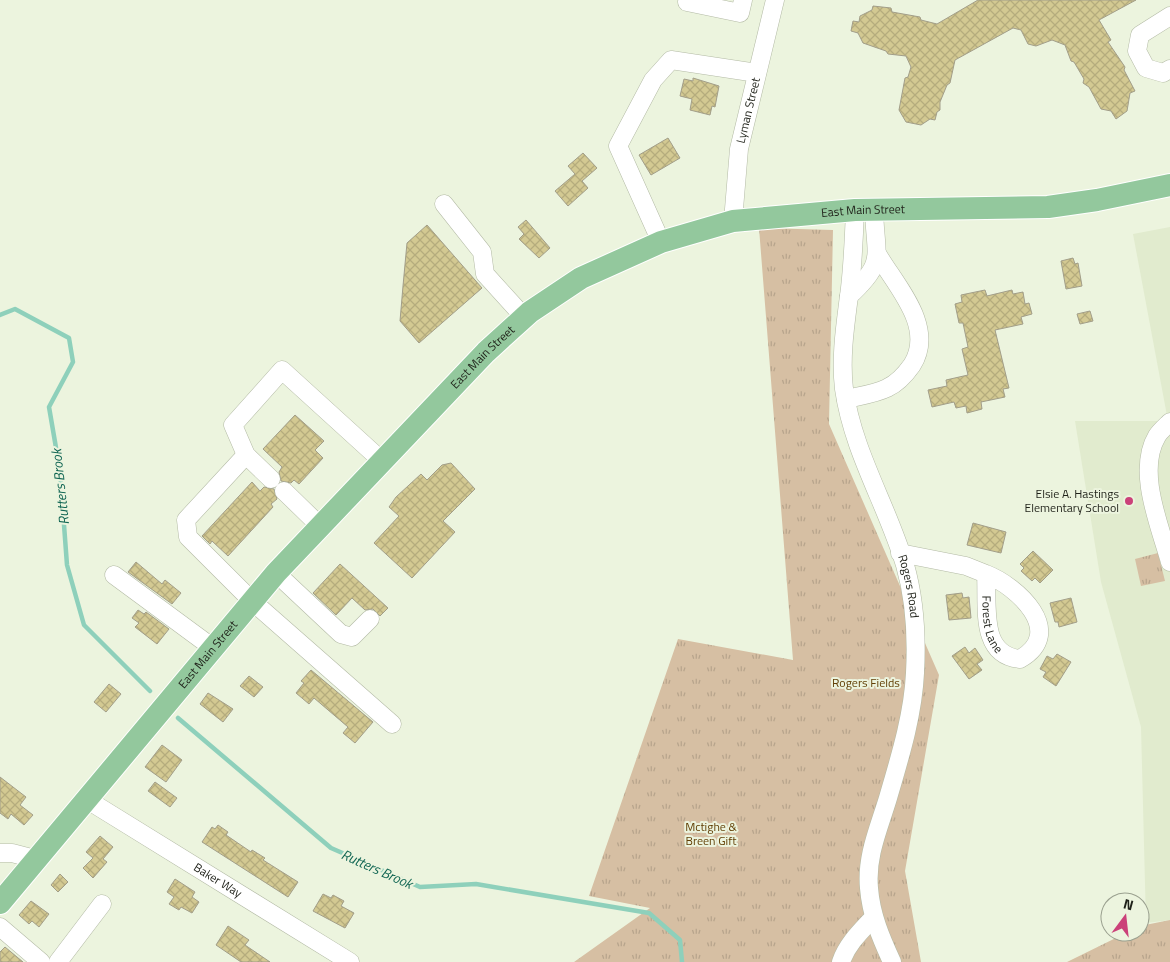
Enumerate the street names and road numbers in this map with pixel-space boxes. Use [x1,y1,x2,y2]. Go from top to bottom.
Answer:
street label: Lyman Street [731,75,765,145]
street label: East Main Street [820,199,906,222]
street label: East Main Street [446,320,519,393]
street label: Rogers Road [893,552,924,619]
street label: Forest Lane [977,595,1008,658]
street label: East Main Street [173,615,242,692]
street label: Baker Way [190,858,246,902]

